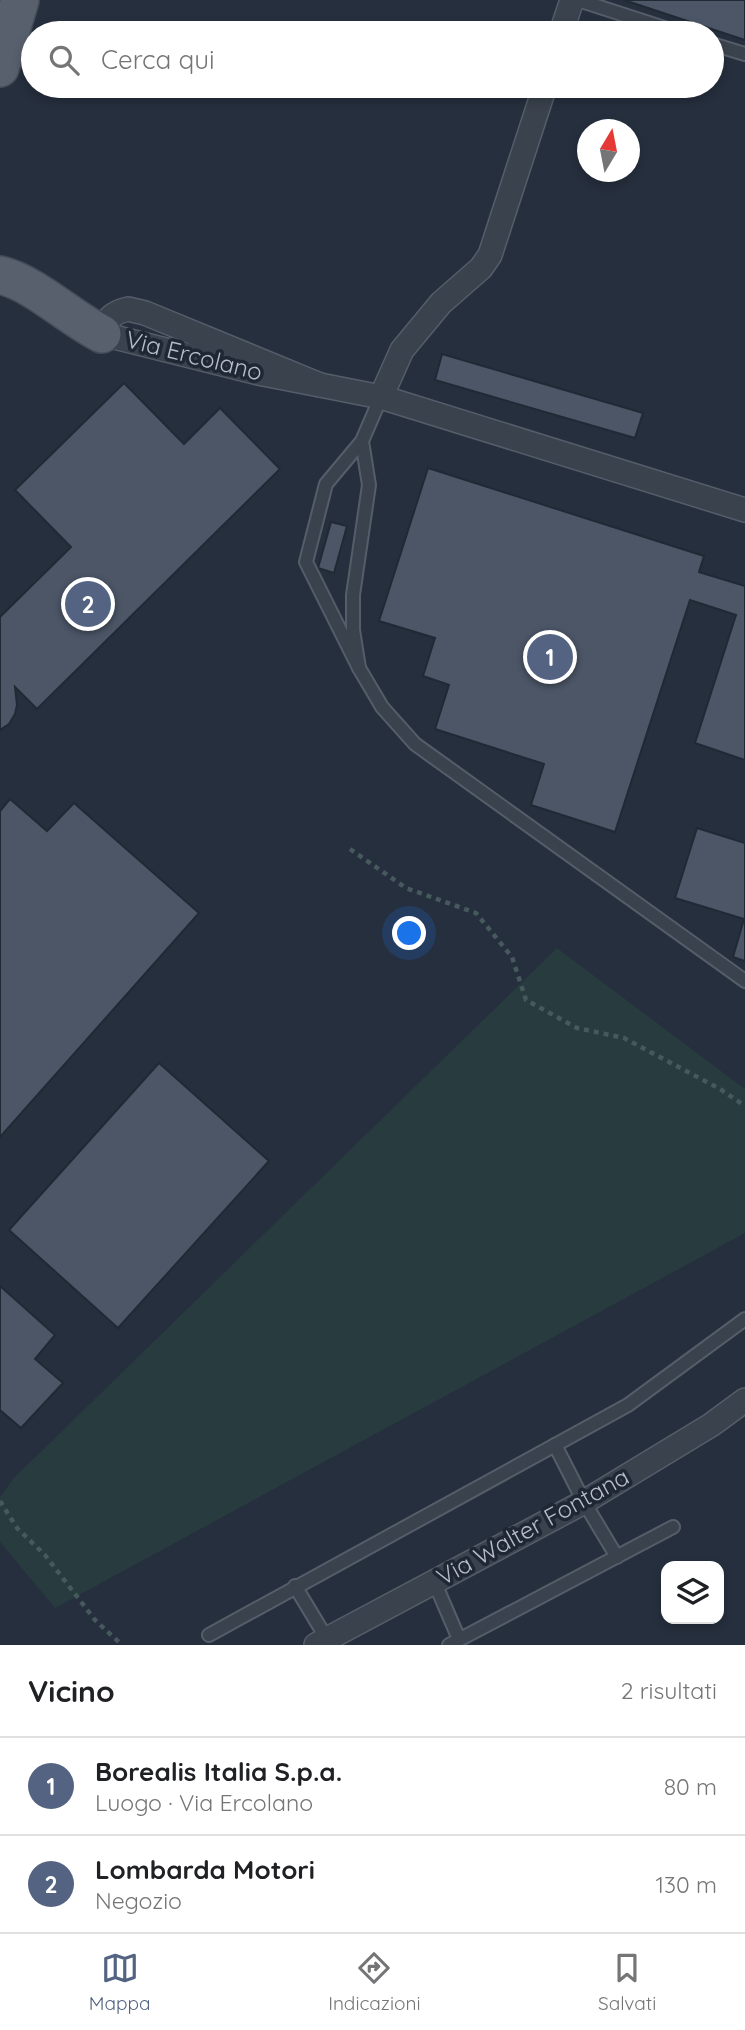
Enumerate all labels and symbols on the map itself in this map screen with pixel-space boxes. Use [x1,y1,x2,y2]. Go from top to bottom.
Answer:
north arrow [577,119,640,182]
street label: Via Ercolano [123,324,266,387]
pin: 2 [65,578,111,630]
pin: 1 [527,631,573,683]
your location [392,916,426,950]
street label: Via Walter Fontana [431,1461,634,1591]

